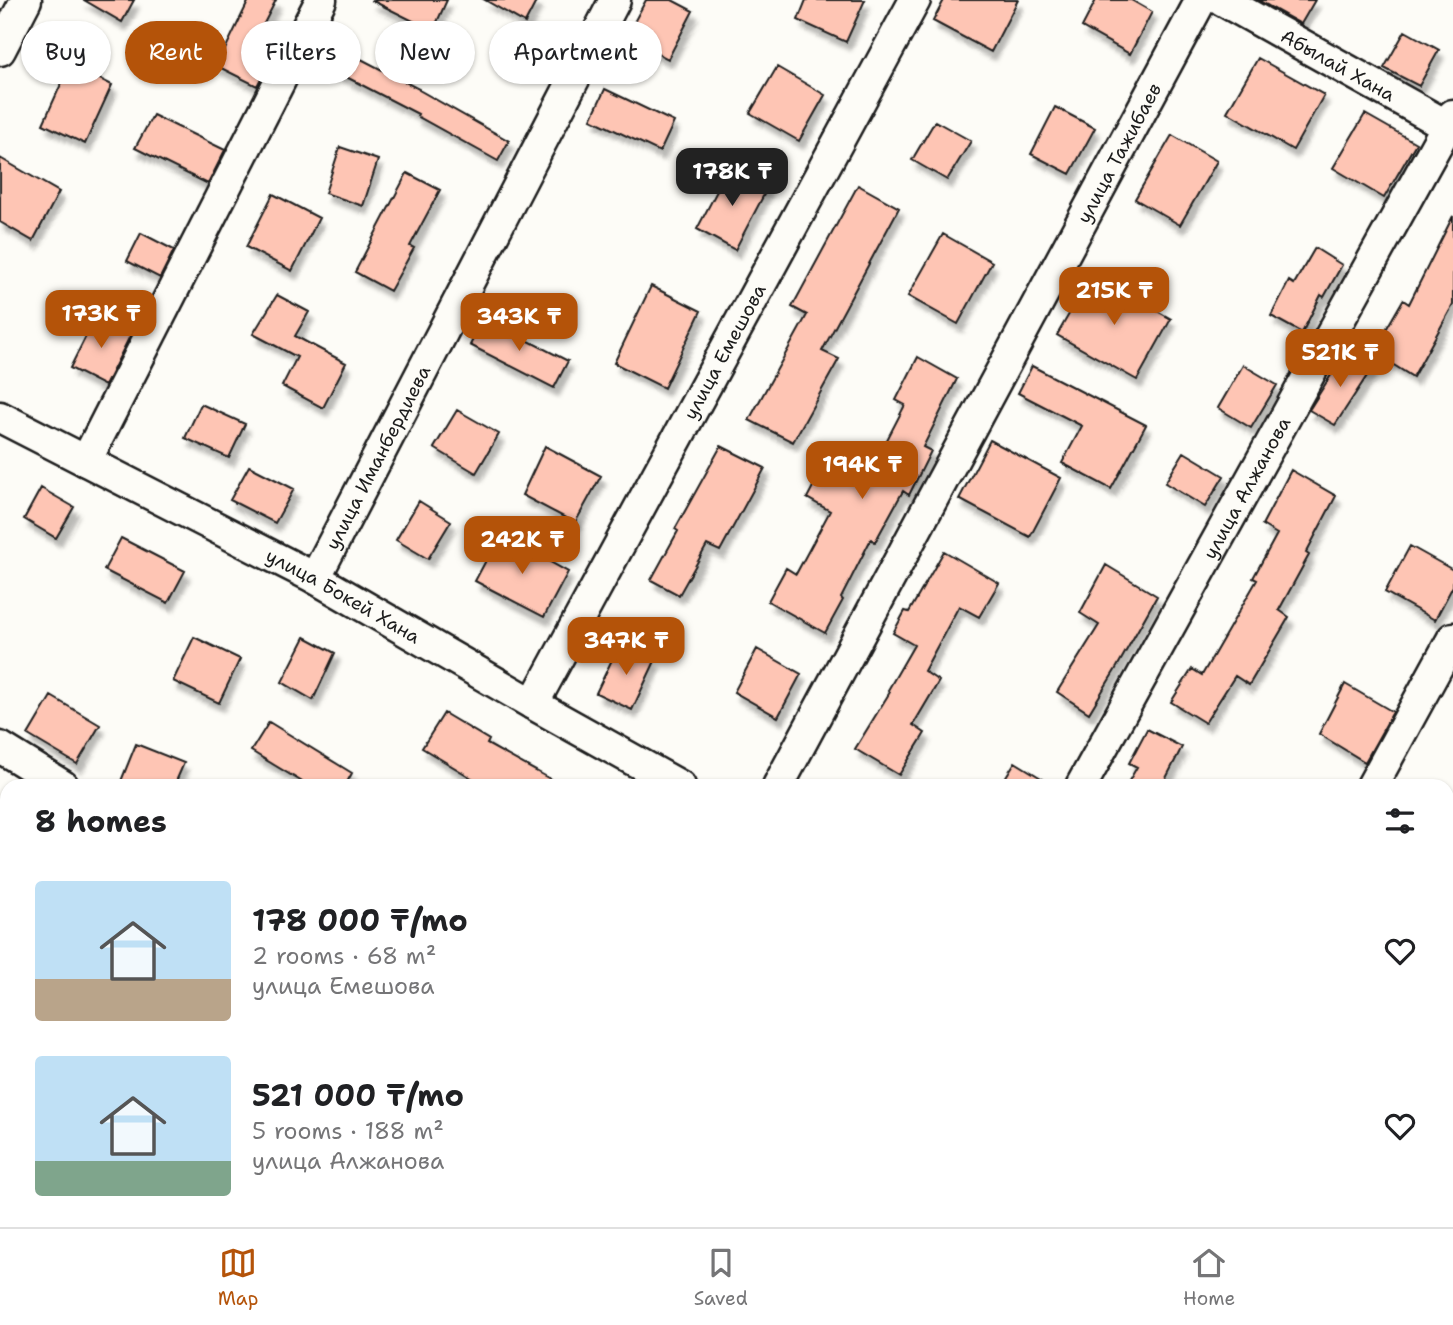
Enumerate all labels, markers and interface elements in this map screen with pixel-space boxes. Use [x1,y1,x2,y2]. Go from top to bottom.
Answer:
chip: Buy [21,21,111,84]
chip: Rent [125,21,227,84]
chip: Filters [241,21,361,84]
chip: New [375,21,475,84]
chip: Apartment [489,21,662,84]
street label: Абылай Хана [1276,23,1400,107]
street label: улица Тажибаев [1071,79,1167,228]
pin: 178K ₸ [675,148,789,208]
text: 178K ₸ [692,156,772,186]
pin: 215K ₸ [1057,268,1171,327]
text: 215K ₸ [1075,275,1153,305]
street label: улица Емешова [678,279,772,424]
pin: 173K ₸ [44,290,158,350]
pin: 343K ₸ [462,294,576,353]
text: 173K ₸ [61,298,141,328]
text: 343K ₸ [477,301,561,331]
pin: 521K ₸ [1283,330,1397,389]
text: 521K ₸ [1301,337,1379,367]
street label: улица Иманбердиева [320,361,436,554]
street label: улица Алжанова [1197,412,1296,564]
pin: 194K ₸ [805,442,919,501]
text: 194K ₸ [822,449,902,479]
pin: 242K ₸ [465,516,579,576]
text: 242K ₸ [480,524,564,554]
street label: улица Бокей Хана [261,543,425,649]
pin: 347K ₸ [569,618,683,677]
text: 347K ₸ [583,625,669,655]
text: 8 homes [35,801,167,842]
icon: filters [1381,802,1419,840]
text: 178 000 ₸/mo [252,900,468,941]
icon: home [91,909,175,993]
icon: heart [1381,932,1419,970]
text: 2 rooms · 68 m² [252,941,436,971]
text: улица Емешова [252,971,435,1001]
text: 521 000 ₸/mo [252,1075,464,1116]
icon: home [91,1084,175,1168]
icon: heart [1381,1107,1419,1145]
text: 5 rooms · 188 m² [252,1116,444,1146]
text: улица Алжанова [252,1146,444,1176]
tab: Map [218,1244,258,1311]
tab: Saved [694,1244,748,1311]
tab: Home [1183,1244,1235,1311]

